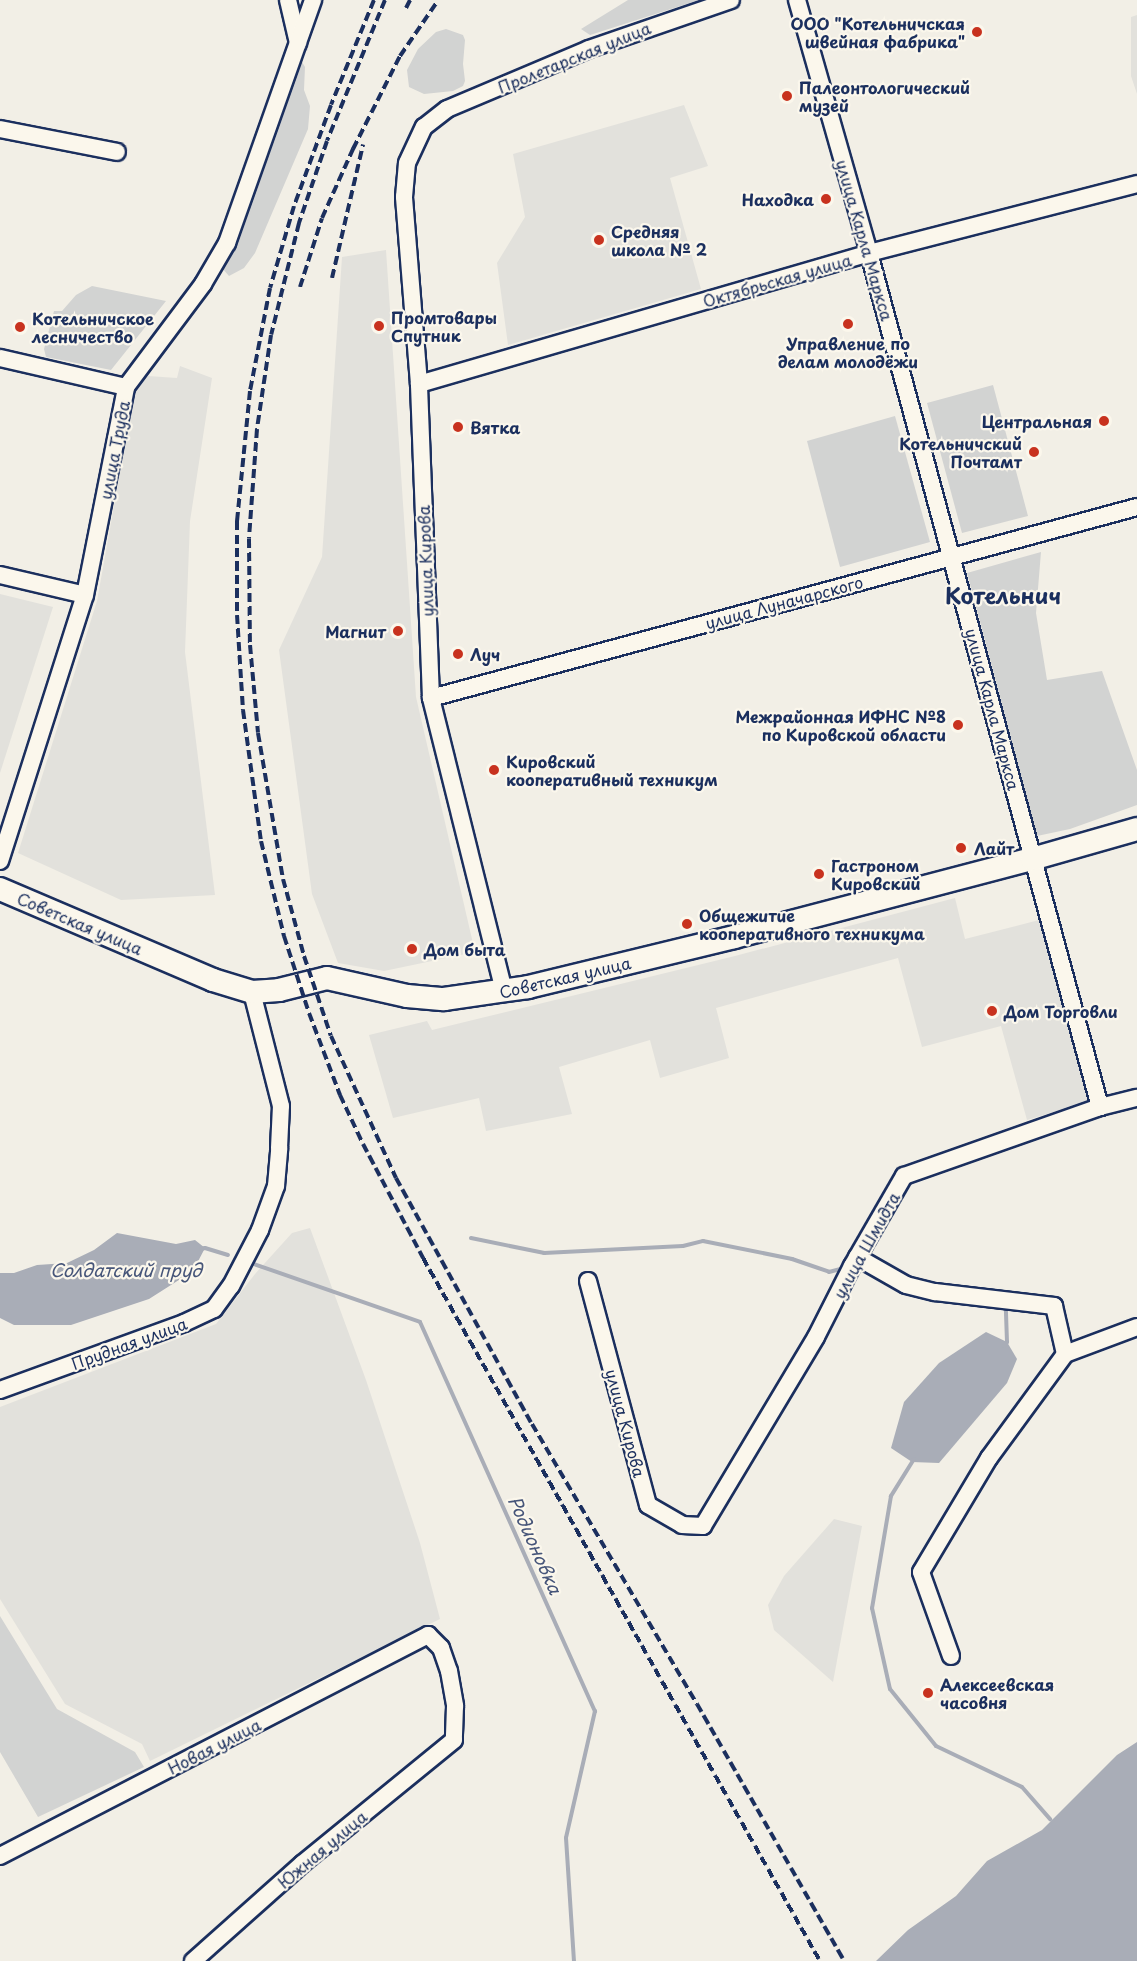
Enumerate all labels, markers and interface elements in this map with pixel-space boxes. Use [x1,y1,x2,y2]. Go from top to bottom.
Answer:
place label: ООО "Котельничская швейная фабрика" [791,13,965,51]
street label: Пролетарская улица [494,17,654,97]
marker: ООО "Котельничская швейная фабрика" [970,25,984,39]
place label: Палеонтологический музей [799,77,970,115]
marker: Палеонтологический музей [780,89,794,103]
street label: улица Карла Маркса [833,157,897,323]
place label: Находка [742,189,814,209]
marker: Находка [819,192,833,206]
place label: Средняя школа № 2 [611,221,708,259]
marker: Средняя школа № 2 [592,233,606,247]
street label: Октябрьская улица [700,249,854,311]
place label: Промтовары Спутник [391,307,497,345]
place label: Котельничское лесничество [32,308,154,346]
marker: Управление по делам молодёжи [841,317,855,331]
marker: Промтовары Спутник [372,319,386,333]
marker: Котельничское лесничество [13,320,27,334]
place label: Управление по делам молодёжи [778,333,918,371]
street label: улица Труда [95,399,133,501]
place label: Центральная [982,411,1092,431]
marker: Центральная [1097,414,1111,428]
place label: Вятка [470,417,520,437]
marker: Вятка [451,420,465,434]
place label: Котельничский Почтамт [899,433,1022,471]
marker: Котельничский Почтамт [1027,445,1041,459]
street label: улица Кирова [413,505,437,617]
street label: улица Луначарского [703,572,865,632]
district label: Котельнич [945,582,1061,608]
place label: Магнит [325,621,386,641]
marker: Магнит [391,624,405,638]
street label: улица Карла Маркса [962,626,1024,792]
place label: Луч [470,644,500,664]
marker: Луч [451,647,465,661]
place label: Межрайонная ИФНС №8 по Кировской области [736,706,946,744]
marker: Межрайонная ИФНС №8 по Кировской области [951,718,965,732]
place label: Кировский кооперативный техникум [506,751,718,789]
marker: Кировский кооперативный техникум [487,763,501,777]
place label: Лайт [974,838,1014,858]
marker: Лайт [952,839,970,857]
place label: Гастроном Кировский [831,855,921,893]
marker: Гастроном Кировский [812,867,826,881]
street label: Советская улица [14,888,146,958]
place label: Общежитие кооперативного техникума [699,905,925,943]
marker: Общежитие кооперативного техникума [680,917,694,931]
place label: Дом быта [424,939,507,959]
marker: Дом быта [405,942,419,956]
street label: Советская улица [497,952,633,1002]
place label: Дом Торговли [1004,1001,1119,1021]
marker: Дом Торговли [985,1004,999,1018]
street label: улица Шмидта [829,1188,903,1302]
water label: Солдатский пруд [50,1259,202,1281]
street label: Прудная улица [68,1313,190,1373]
street label: улица Кирова [602,1367,650,1479]
water label: Родионовка [504,1493,566,1597]
place label: Алексеевская часовня [940,1674,1054,1712]
marker: Алексеевская часовня [921,1686,935,1700]
street label: Новая улица [164,1714,264,1778]
street label: Южная улица [273,1806,371,1892]

